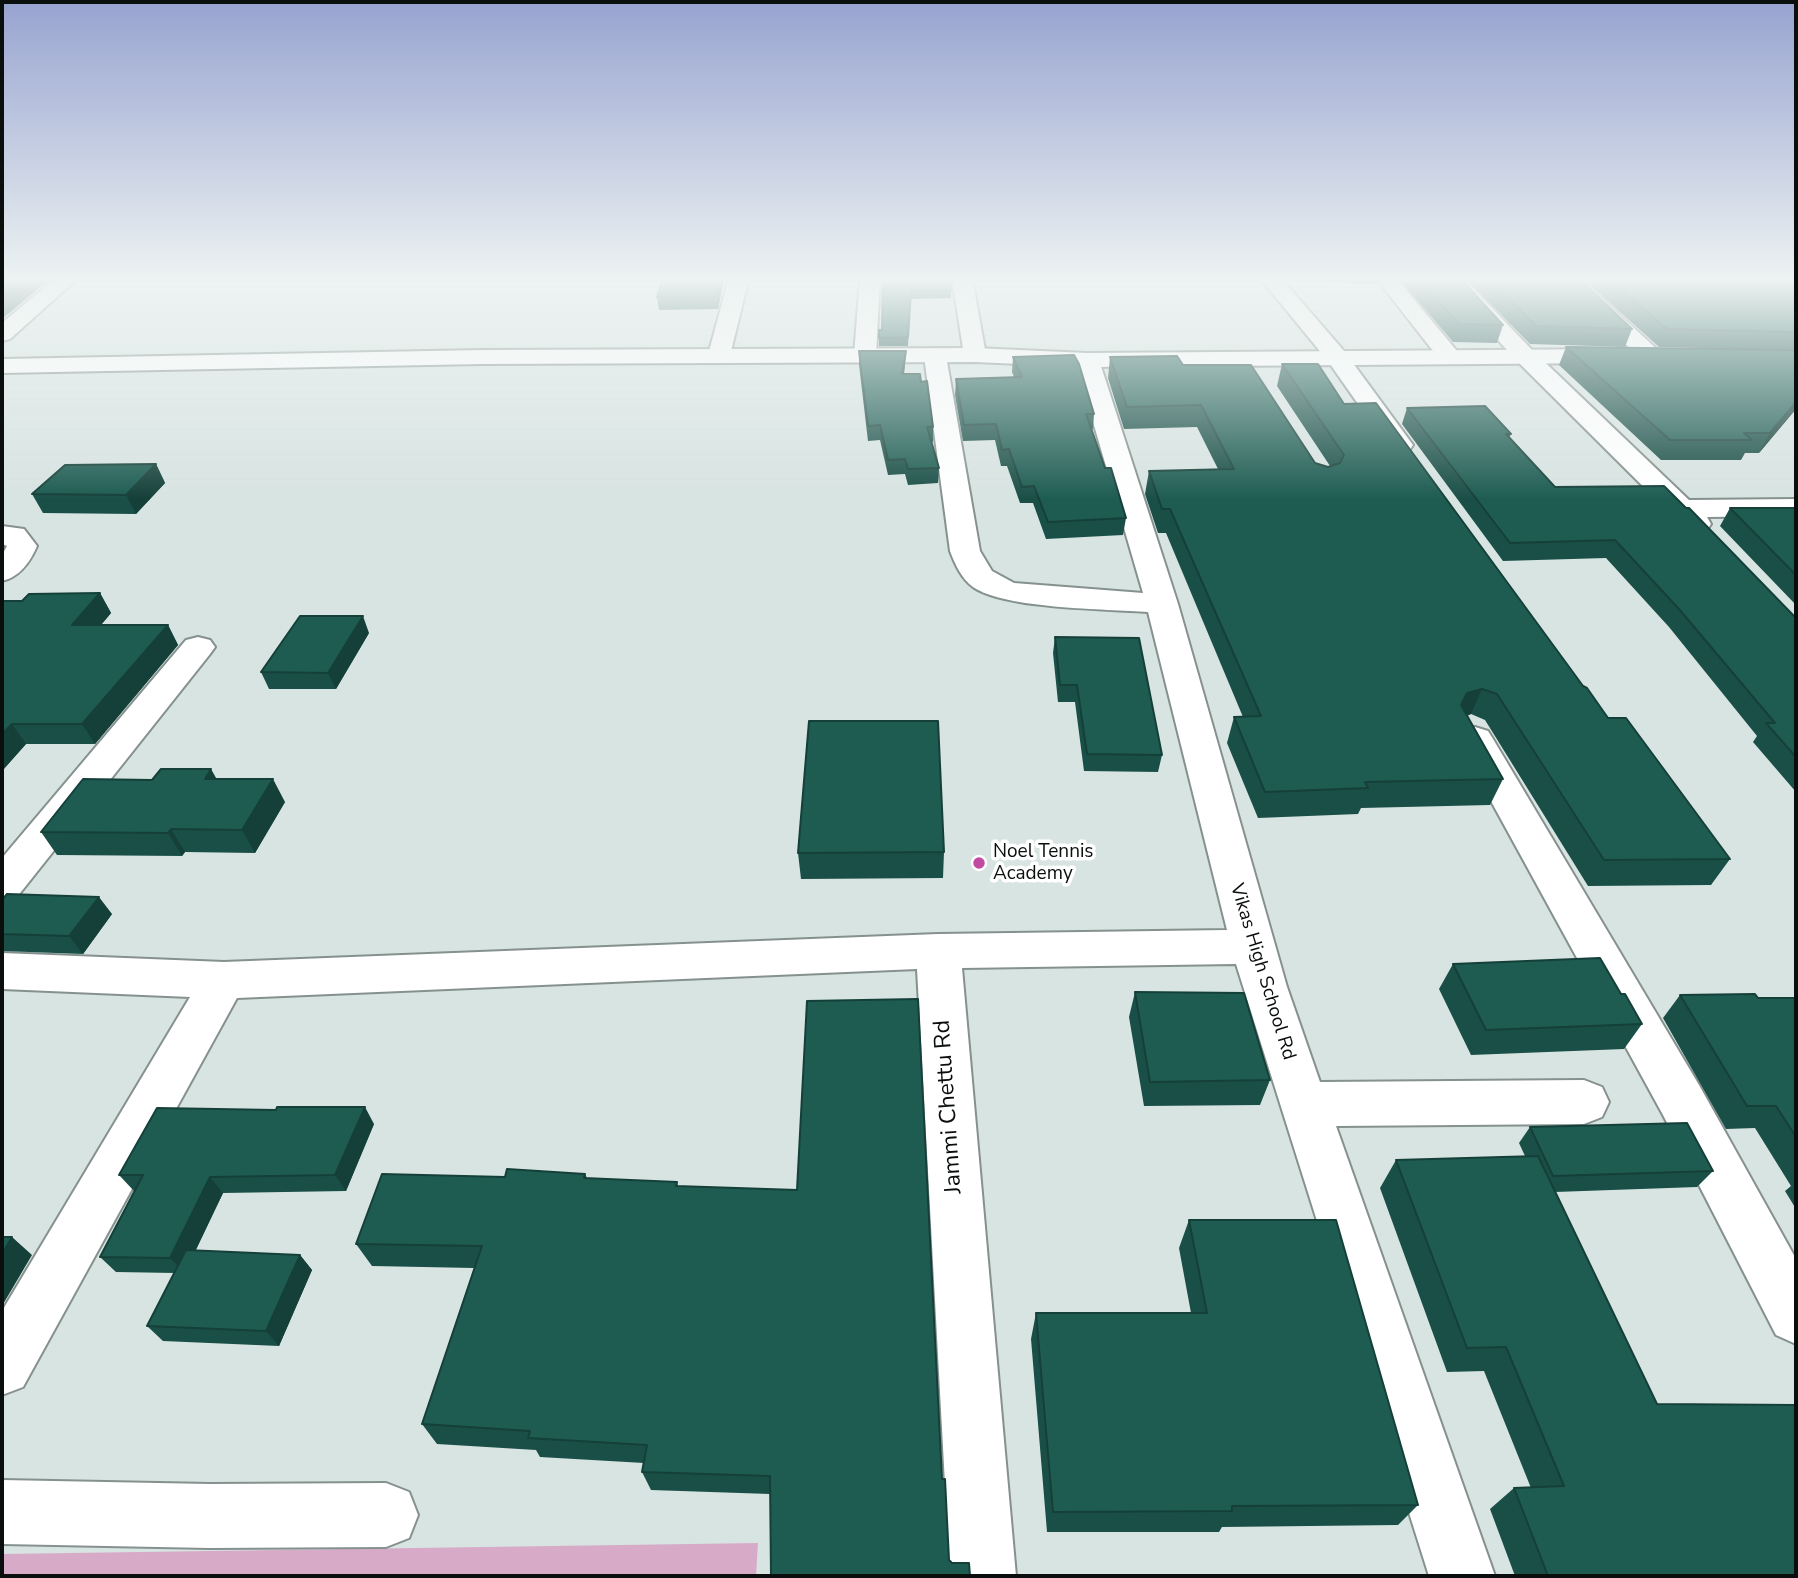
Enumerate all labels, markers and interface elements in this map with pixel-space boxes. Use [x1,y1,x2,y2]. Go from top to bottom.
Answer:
place label: Noel Tennis Academy [993,841,1093,885]
marker: Noel Tennis Academy [971,855,987,871]
street label: Vikas High School Rd [1224,881,1300,1063]
street label: Jammi Chettu Rd [929,1019,969,1195]

